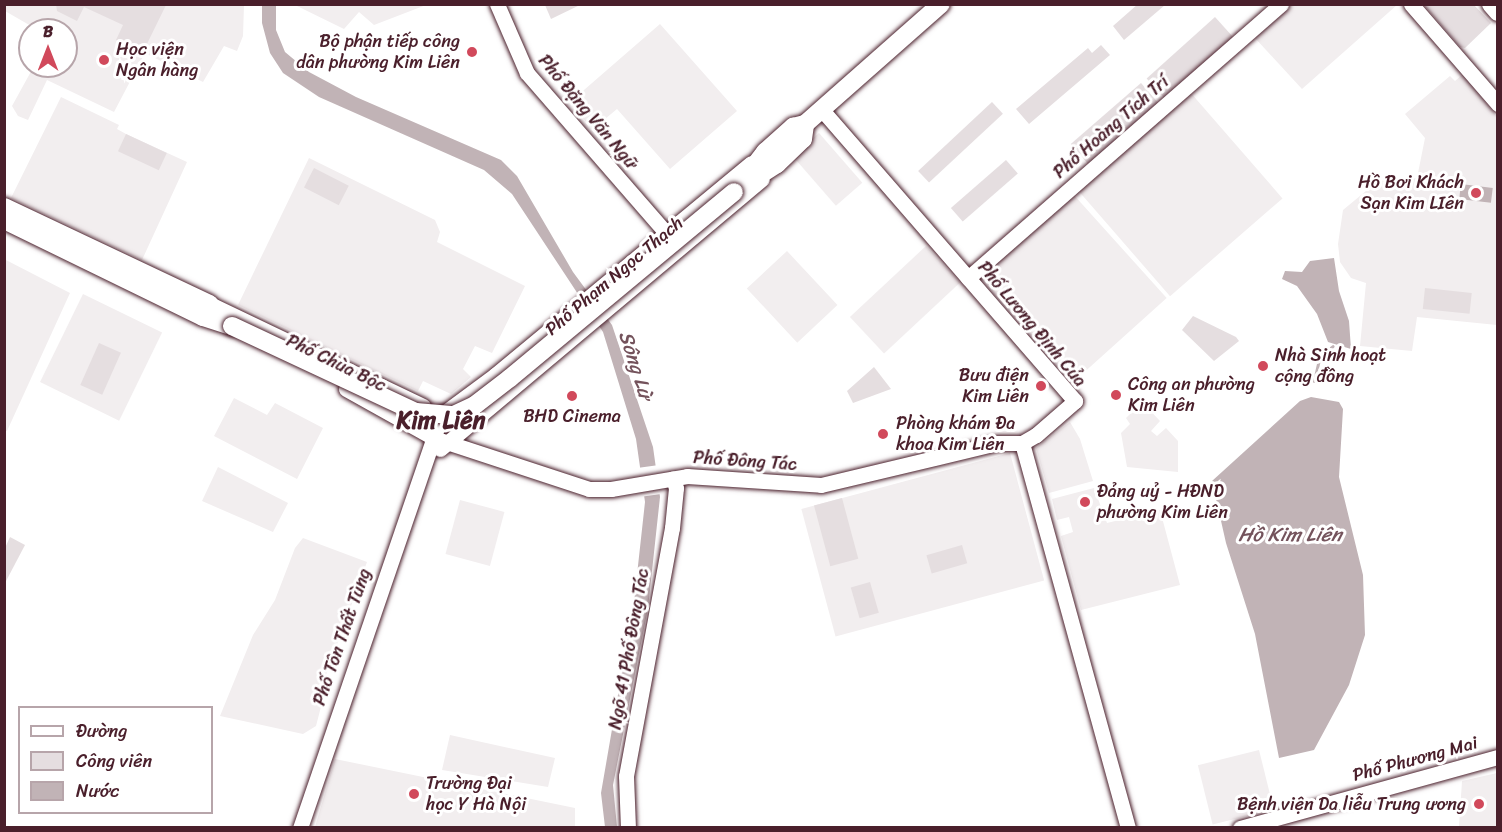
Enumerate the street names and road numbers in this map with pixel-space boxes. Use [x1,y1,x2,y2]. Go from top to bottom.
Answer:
street label: Phố Đặng Văn Ngữ [534,50,642,174]
street label: Phố Hoàng Tích Trí [1048,71,1174,183]
street label: Phố Phạm Ngọc Thạch [541,212,687,340]
street label: Phố Lương Định Của [973,257,1091,391]
street label: Phố Chùa Bộc [283,330,389,396]
street label: Phố Đông Tác [692,447,798,475]
street label: Phố Tôn Thất Tùng [308,565,376,709]
street label: Ngõ 41 Phố Đông Tác [604,567,654,731]
street label: Phố Phương Mai [1350,732,1480,786]

